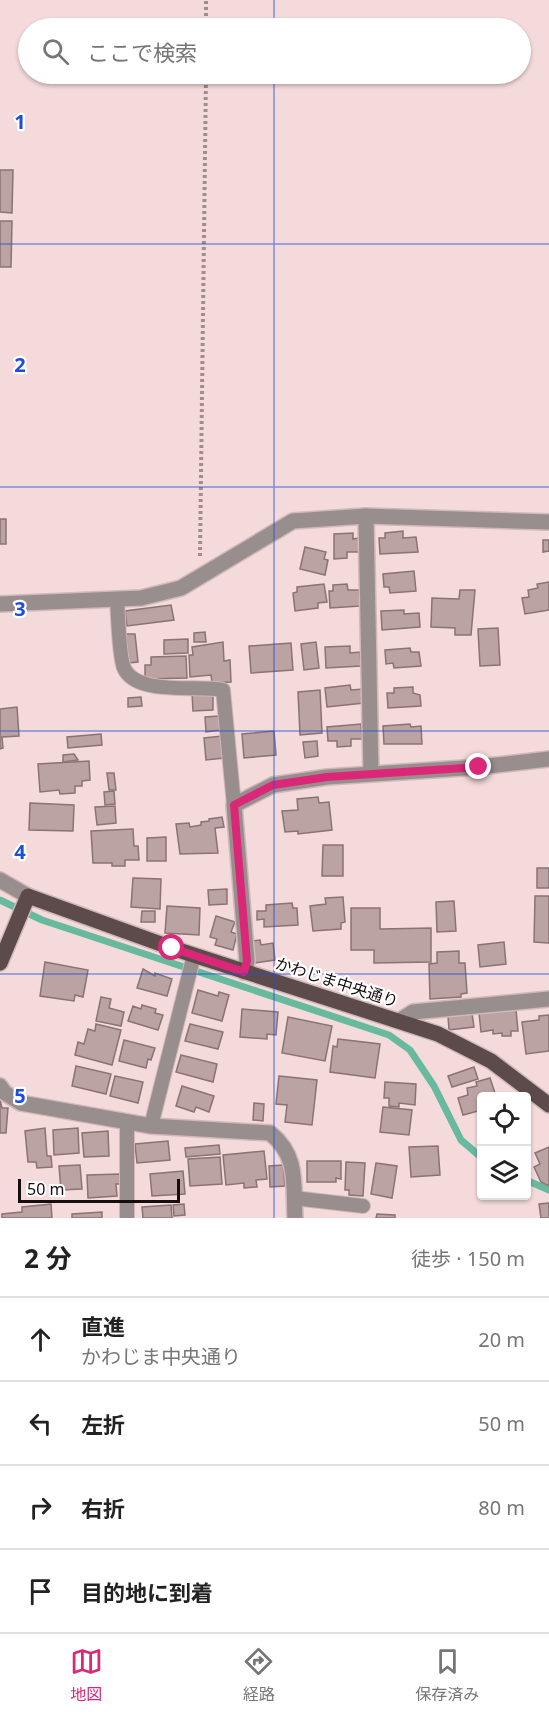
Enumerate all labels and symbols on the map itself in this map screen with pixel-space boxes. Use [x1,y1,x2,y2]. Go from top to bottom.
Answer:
text: 1 [14,108,26,135]
text: 2 [14,351,26,378]
text: 3 [14,595,26,622]
route end [465,753,491,779]
text: 4 [14,838,26,865]
route start [158,934,184,960]
street label: かわじま中央通り [273,952,401,1012]
text: 5 [14,1082,26,1109]
scale bar [18,1176,180,1204]

